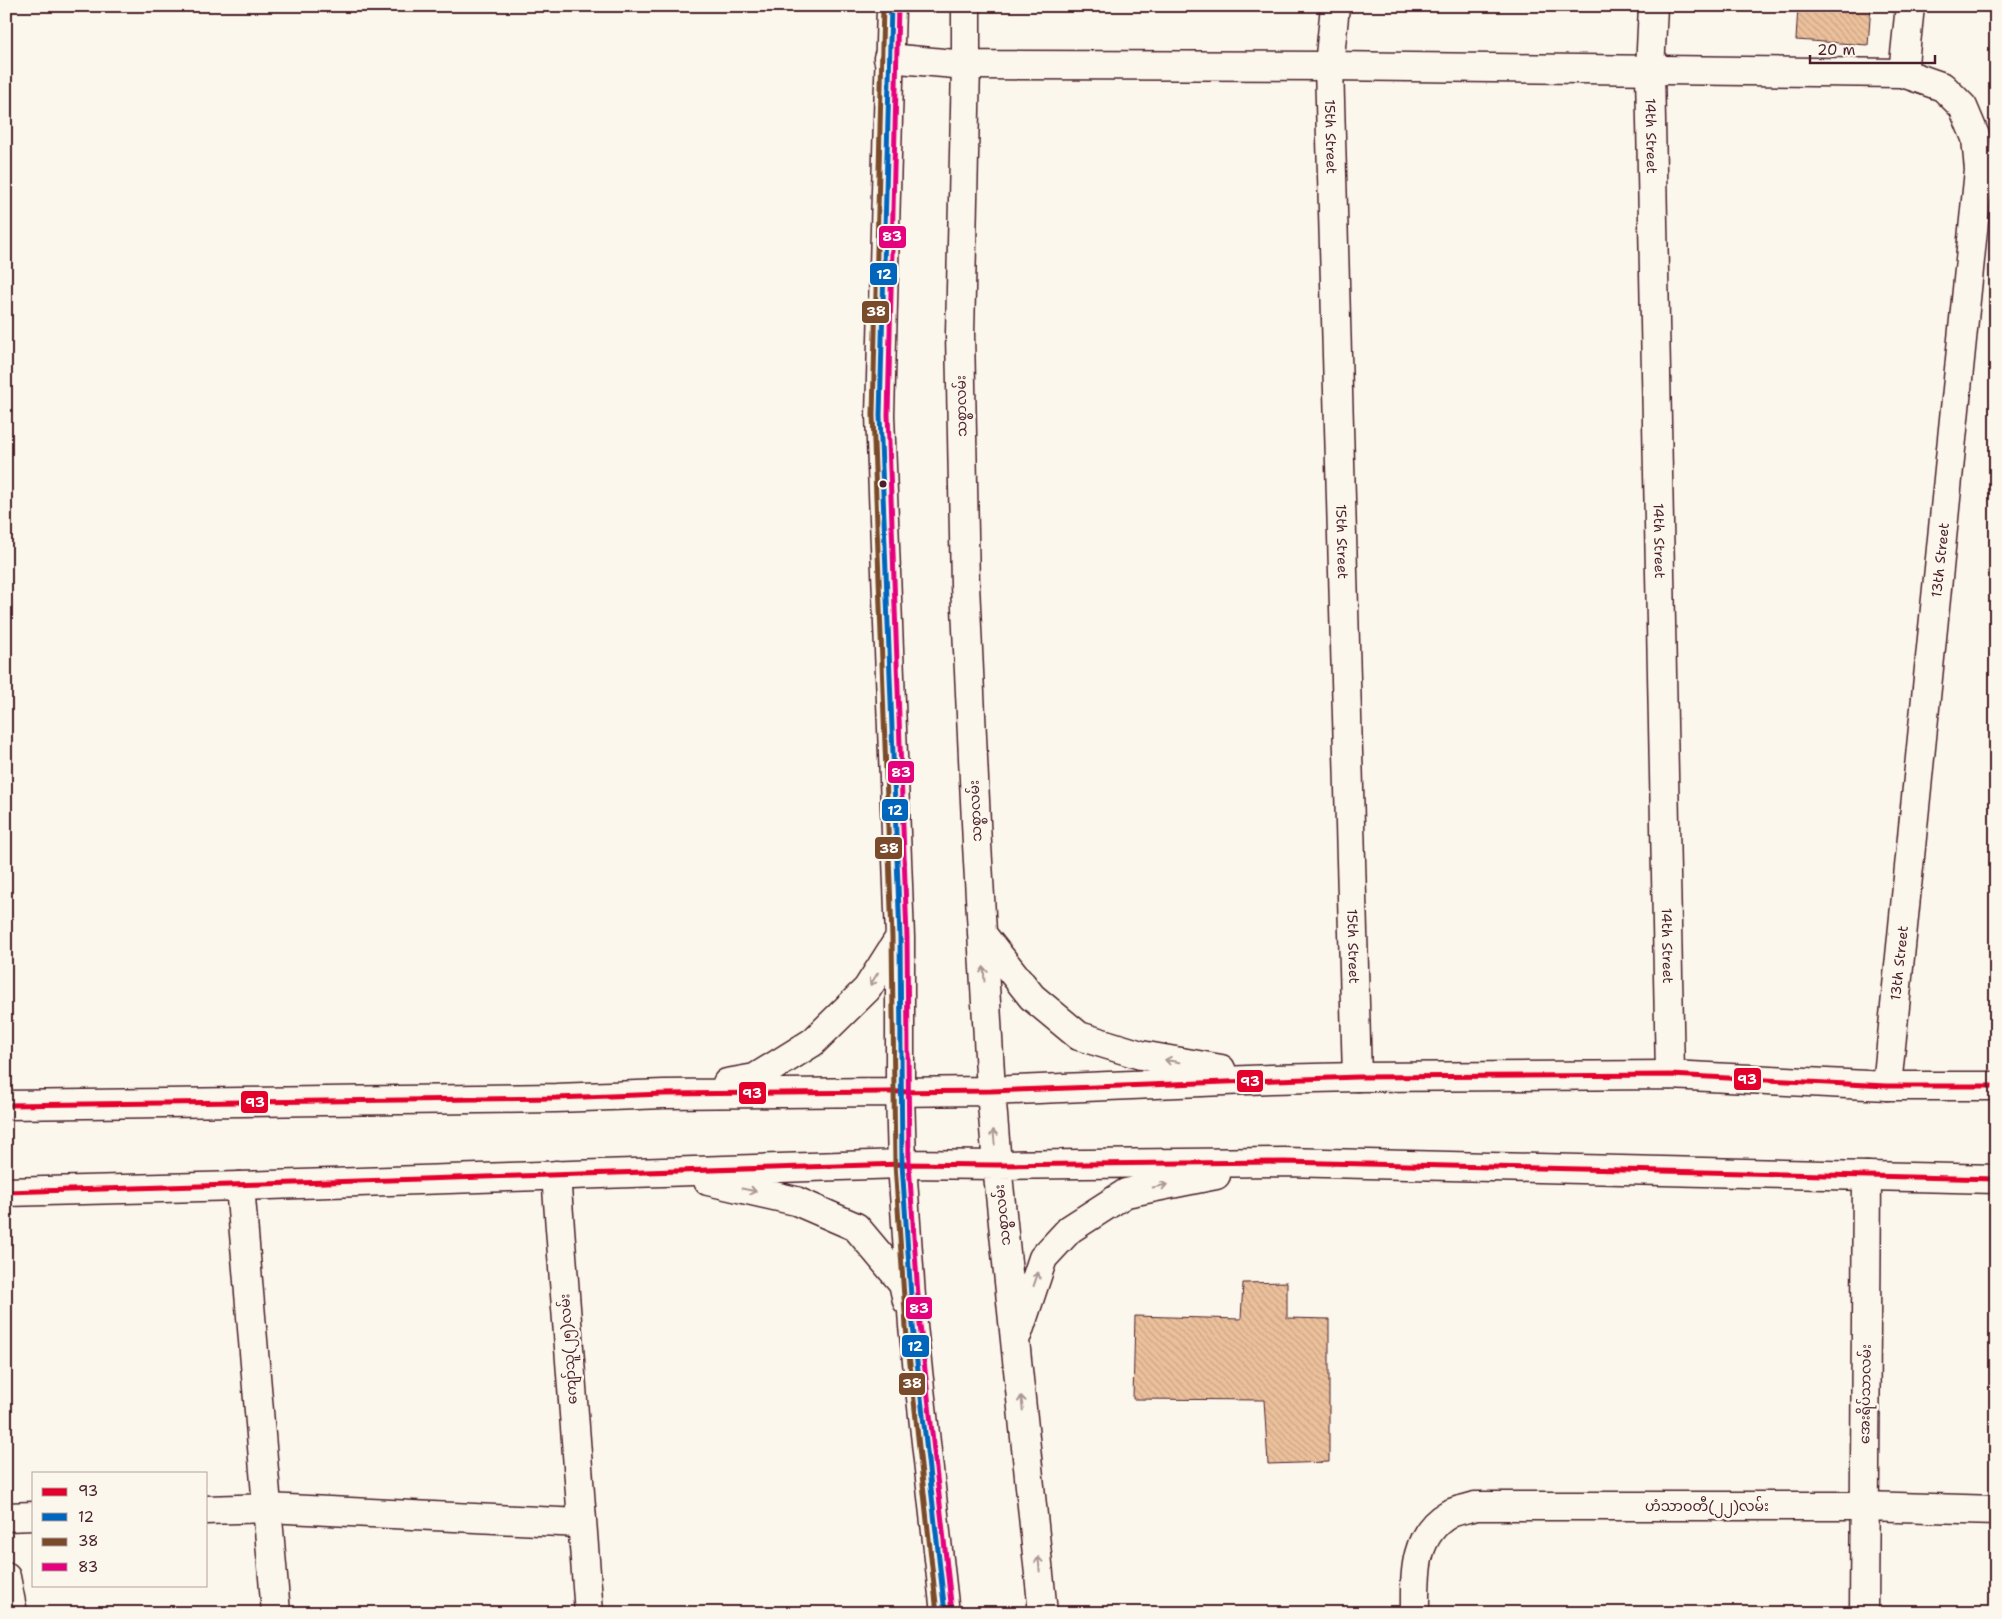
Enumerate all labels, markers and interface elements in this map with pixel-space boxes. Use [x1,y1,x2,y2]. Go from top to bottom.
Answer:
scale bar [1810,32,1934,64]
text: 20 m [1817,40,1856,60]
street label: 14th Street [1642,98,1661,174]
street label: 15th Street [1321,99,1341,174]
line badge: 83 [878,225,907,249]
text: 83 [882,227,902,245]
line badge: 12 [869,262,898,286]
text: 12 [876,265,892,283]
line badge: 38 [861,300,890,324]
text: 38 [866,302,886,320]
street label: သစ္စာလမ်း [950,375,974,437]
unlabelled marker [878,479,888,489]
street label: 14th Street [1650,503,1669,579]
street label: 15th Street [1332,504,1352,579]
street label: 13th Street [1927,522,1953,598]
line badge: 83 [887,760,915,784]
text: 83 [891,763,911,781]
street label: သစ္စာလမ်း [963,780,989,842]
line badge: 12 [881,798,909,822]
text: 12 [887,801,903,819]
line badge: 38 [874,836,903,860]
text: 38 [879,839,899,857]
street label: 14th Street [1658,908,1677,984]
street label: 15th Street [1343,909,1363,984]
street label: 13th Street [1886,925,1912,1001]
one-way arrow [980,967,989,983]
one-way arrow [869,971,879,985]
one-way arrow [1164,1055,1180,1065]
line badge: 93 [1733,1067,1762,1091]
line badge: 93 [1236,1069,1264,1093]
text: 93 [1737,1070,1757,1088]
text: 93 [1240,1072,1260,1090]
line badge: 93 [738,1081,767,1105]
text: 93 [742,1084,762,1102]
line badge: 93 [240,1090,269,1114]
text: 93 [245,1093,265,1111]
one-way arrow [990,1129,999,1145]
one-way arrow [1151,1181,1167,1191]
street label: သစ္စာလမ်း [989,1183,1017,1247]
one-way arrow [740,1186,756,1195]
one-way arrow [1032,1272,1041,1287]
street label: ကျော်သူ(၂၅)လမ်း [554,1293,584,1405]
line badge: 83 [905,1296,933,1320]
text: 83 [909,1299,929,1317]
line badge: 12 [901,1334,930,1358]
text: 12 [907,1337,923,1355]
street label: အေးရိပ်သာလမ်း [1854,1344,1878,1444]
line badge: 38 [898,1372,926,1396]
text: 38 [902,1374,922,1392]
one-way arrow [1017,1395,1027,1411]
legend [32,1472,208,1586]
text: 93 [78,1481,98,1501]
street label: ဟံသာဝတီ(၂၂)လမ်း [1645,1496,1769,1518]
text: 12 [78,1507,94,1527]
text: 38 [78,1531,99,1551]
one-way arrow [1034,1556,1044,1572]
text: 83 [78,1557,98,1577]

